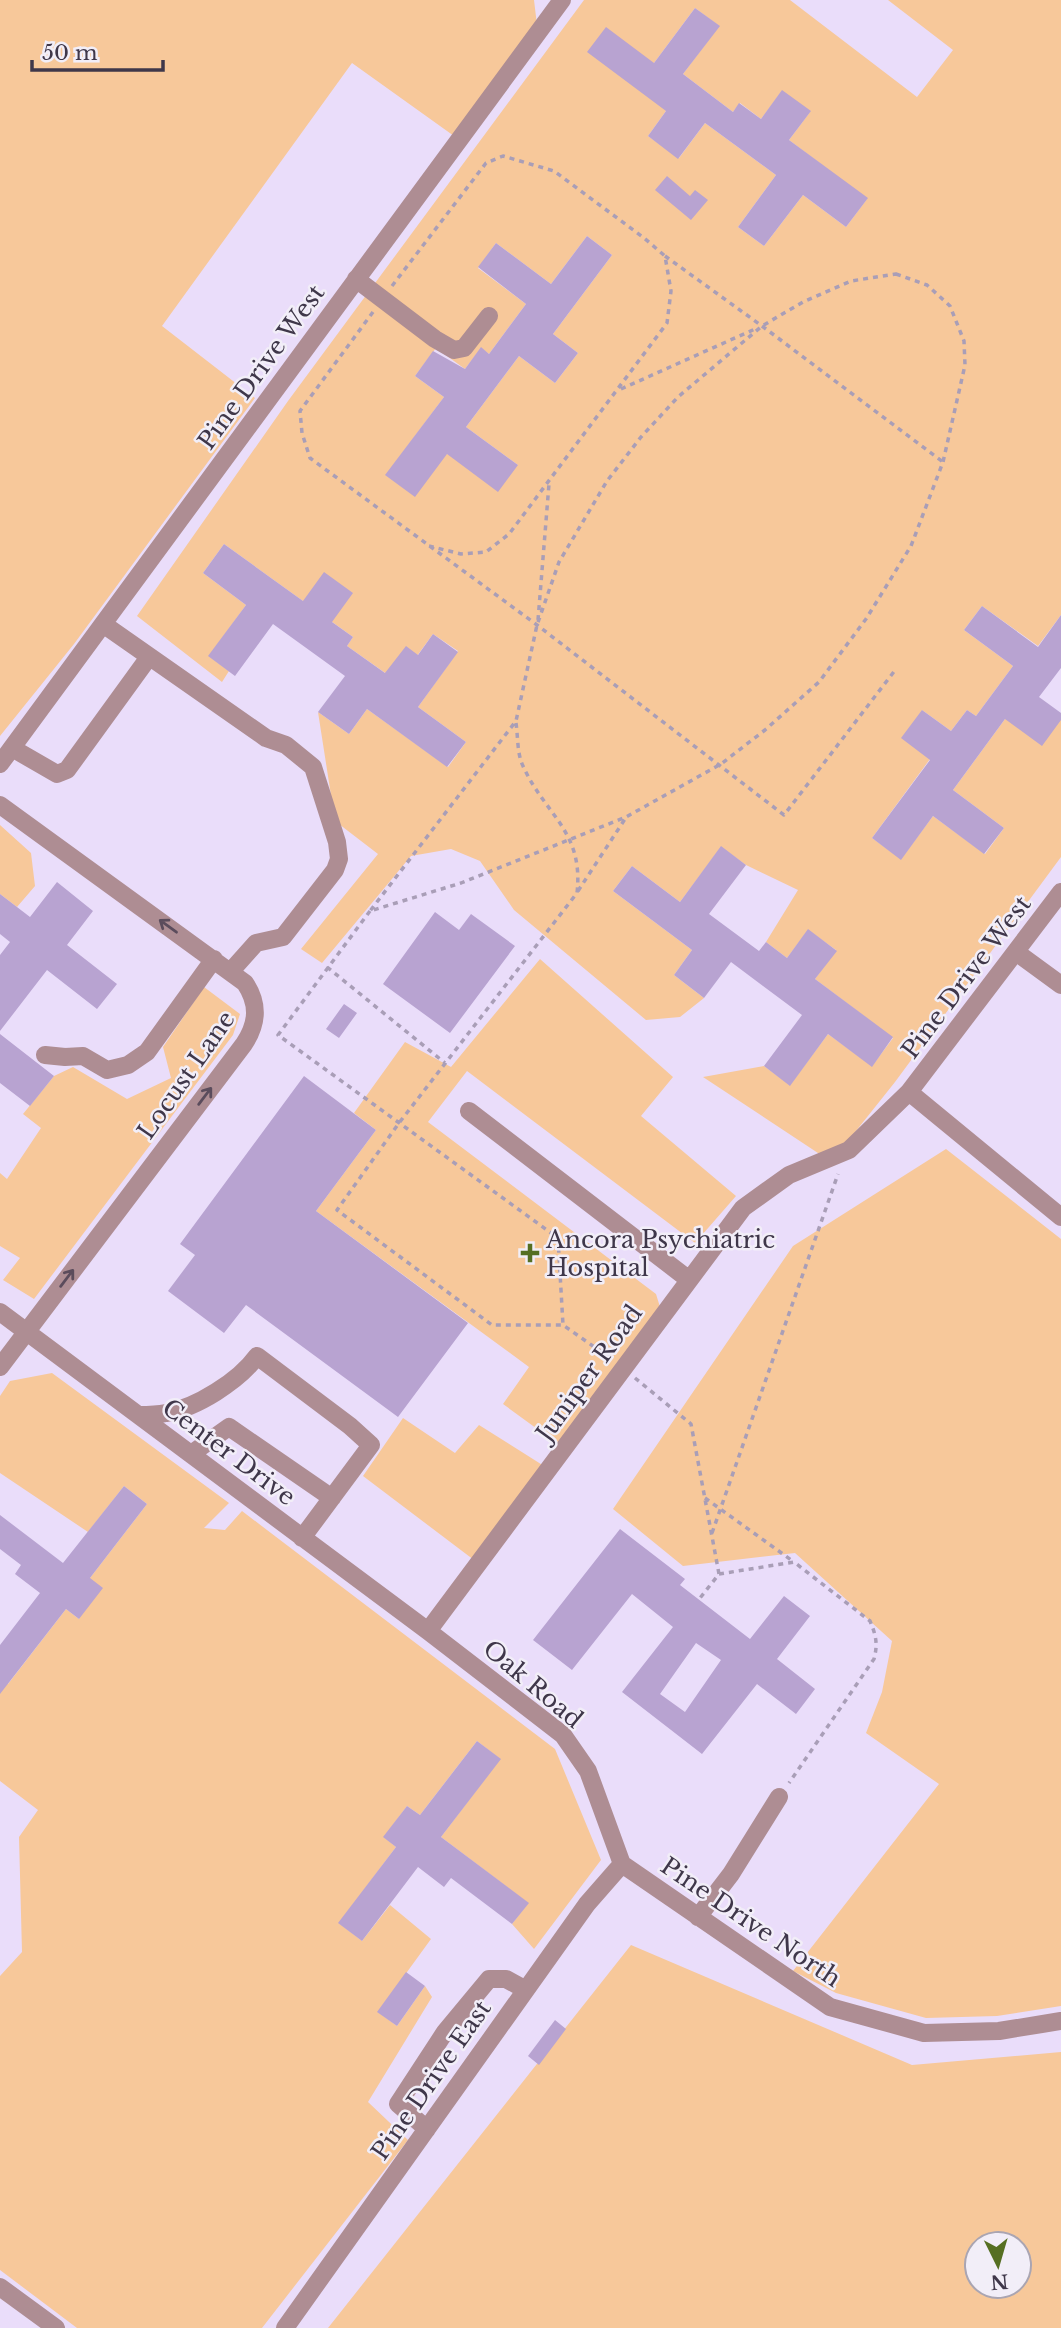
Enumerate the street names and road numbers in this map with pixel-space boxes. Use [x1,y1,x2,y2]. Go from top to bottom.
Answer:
street label: Pine Drive West [192,279,330,455]
street label: Pine Drive West [895,890,1037,1064]
street label: Locust Lane [131,1005,241,1145]
street label: Juniper Road [528,1299,648,1449]
street label: Center Drive [157,1393,301,1511]
street label: Oak Road [477,1634,589,1734]
street label: Pine Drive North [655,1851,847,1993]
street label: Pine Drive East [365,1995,497,2165]

